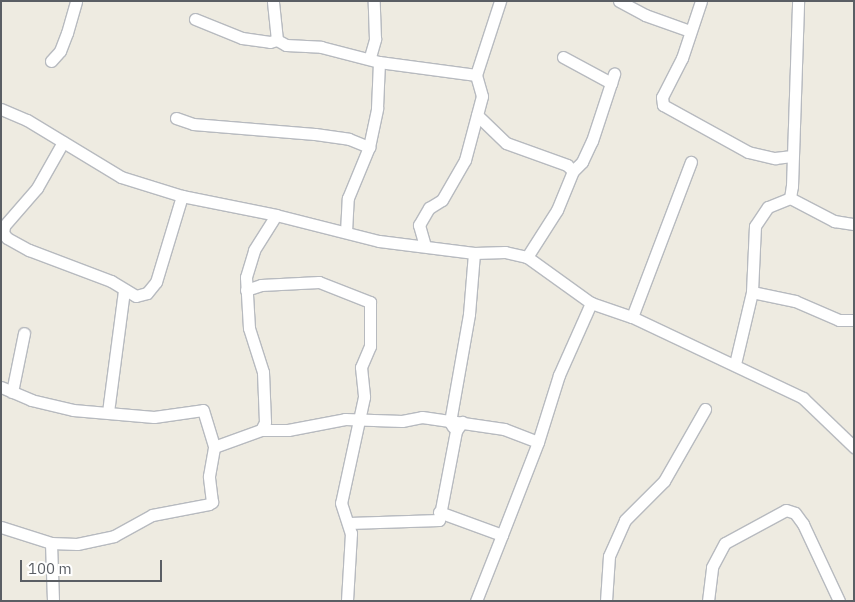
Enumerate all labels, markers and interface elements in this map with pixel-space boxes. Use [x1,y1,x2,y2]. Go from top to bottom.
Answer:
scale bar [22,550,165,582]
text: 100 m [28,559,72,578]

